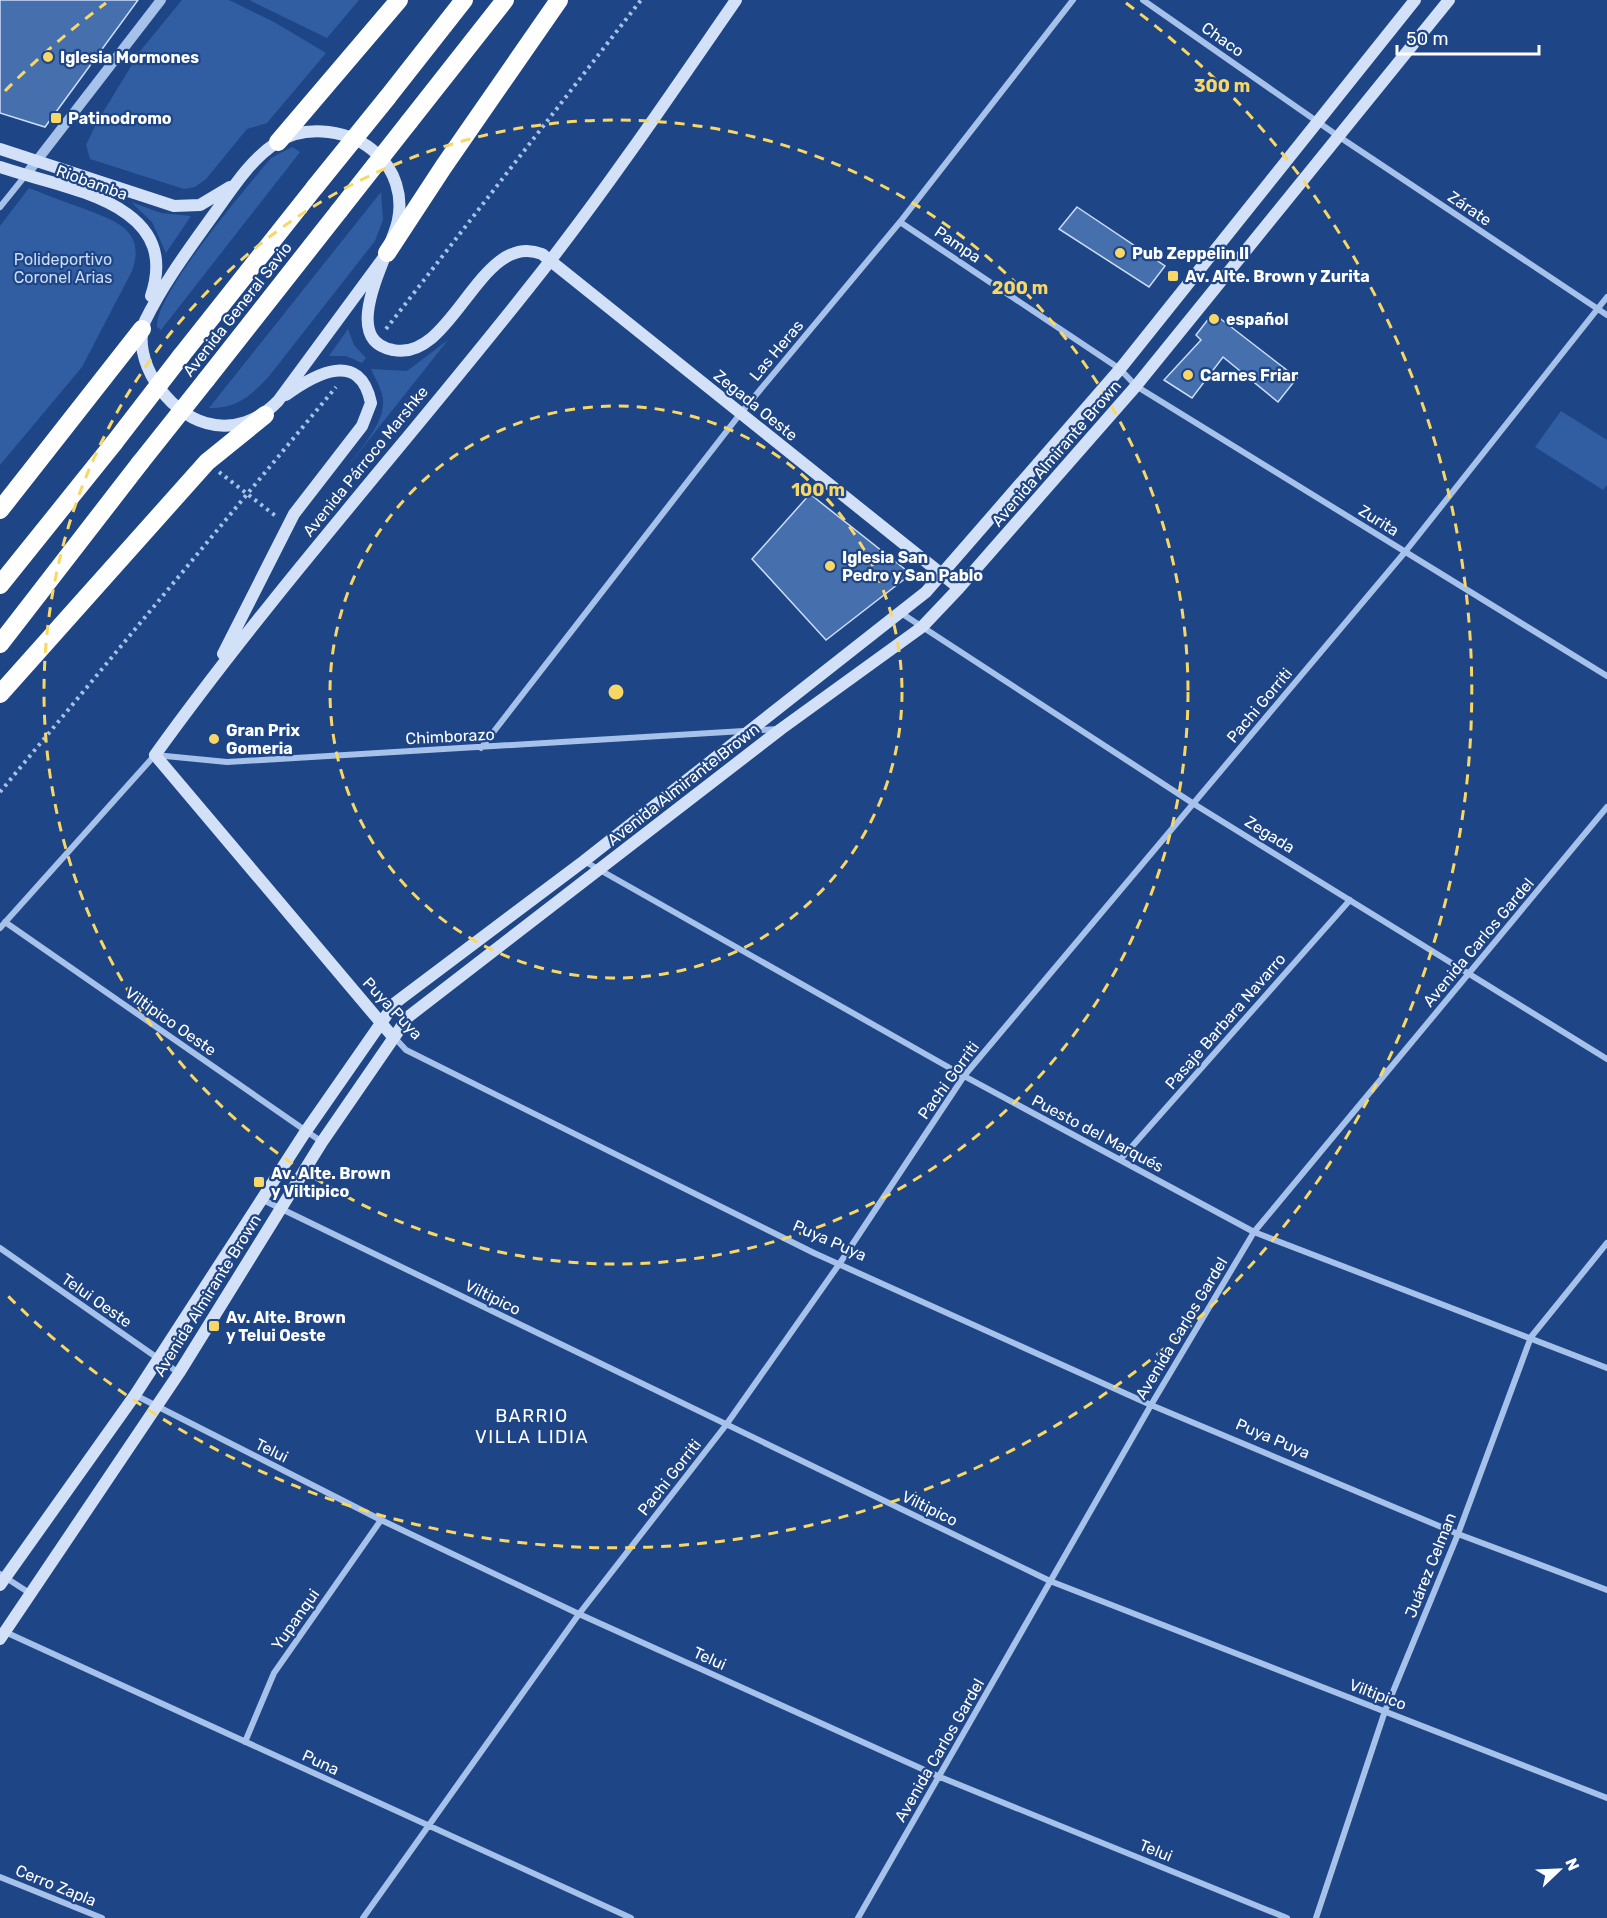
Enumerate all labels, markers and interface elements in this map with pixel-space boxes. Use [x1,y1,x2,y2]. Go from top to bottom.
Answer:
street label: Chaco [1198,18,1248,61]
scale bar [1397,18,1540,56]
text: 50 m [1406,28,1449,50]
place label: Iglesia Mormones [60,48,199,67]
marker: Iglesia Mormones [41,50,55,64]
text: 300 m [1194,75,1250,97]
place label: Patinodromo [68,109,172,128]
marker: Patinodromo [49,111,63,125]
street label: Riobamba [54,161,130,204]
street label: Zárate [1444,187,1495,230]
street label: Pampa [931,222,984,267]
street label: Avenida General Savio [179,238,296,380]
place label: Pub Zeppelin II [1132,244,1249,263]
marker: Pub Zeppelin II [1113,246,1127,260]
park label: Polideportivo Coronel Arias [14,250,112,287]
place label: Av. Alte. Brown y Zurita [1185,267,1370,286]
marker: Av. Alte. Brown y Zurita [1166,269,1180,283]
text: 200 m [992,277,1048,299]
place label: español [1226,310,1289,329]
marker: español [1207,312,1221,326]
street label: Las Heras [746,316,807,384]
street label: Zegada Oeste [710,366,801,445]
place label: Carnes Friar [1200,366,1299,385]
marker: Carnes Friar [1181,368,1195,382]
street label: Avenida Almirante Brown [988,376,1125,530]
street label: Avenida Párroco Marshke [299,382,432,540]
text: 100 m [791,479,845,501]
street label: Zurita [1355,501,1402,540]
place label: Iglesia San Pedro y San Pablo [842,548,983,585]
marker: Iglesia San Pedro y San Pablo [823,559,837,573]
street label: Pachi Gorriti [1223,664,1296,746]
centre of rings [606,682,626,702]
street label: Avenida Almirante Brown [604,719,763,850]
place label: Gran Prix Gomeria [226,721,300,758]
street label: Chimborazo [405,725,495,748]
marker: Gran Prix Gomeria [207,732,221,746]
street label: Zegada [1241,812,1298,857]
street label: Avenida Carlos Gardel [1419,874,1538,1011]
street label: Pasaje Barbara Navarro [1161,949,1290,1093]
street label: Puya Puya [359,973,426,1044]
street label: Viltipico Oeste [122,983,220,1060]
street label: Pachi Gorriti [914,1038,983,1123]
street label: Puesto del Marqués [1029,1091,1167,1176]
place label: Av. Alte. Brown y Viltipico [271,1164,391,1201]
marker: Av. Alte. Brown y Viltipico [252,1175,266,1189]
street label: Avenida Almirante Brown [150,1211,265,1380]
street label: Puya Puya [790,1216,869,1265]
street label: Avenida Carlos Gardel [1131,1254,1231,1403]
street label: Telui Oeste [58,1269,135,1331]
street label: Viltipico [462,1276,524,1319]
place label: Av. Alte. Brown y Telui Oeste [226,1308,346,1345]
marker: Av. Alte. Brown y Telui Oeste [207,1319,221,1333]
district label: BARRIO VILLA LIDIA [475,1405,589,1448]
street label: Puya Puya [1233,1414,1313,1463]
street label: Telui [252,1434,291,1466]
street label: Pachi Gorriti [634,1435,705,1519]
street label: Viltipico [899,1487,961,1530]
street label: Juárez Celman [1401,1510,1460,1621]
street label: Yupanqui [268,1585,323,1653]
street label: Telui [690,1643,729,1674]
street label: Avenida Carlos Gardel [891,1675,988,1825]
street label: Viltipico [1347,1675,1409,1714]
street label: Puna [299,1746,342,1779]
street label: Telui [1136,1835,1175,1866]
north arrow [1529,1840,1589,1900]
text: N [1561,1855,1583,1873]
street label: Cerro Zapla [13,1861,99,1910]

